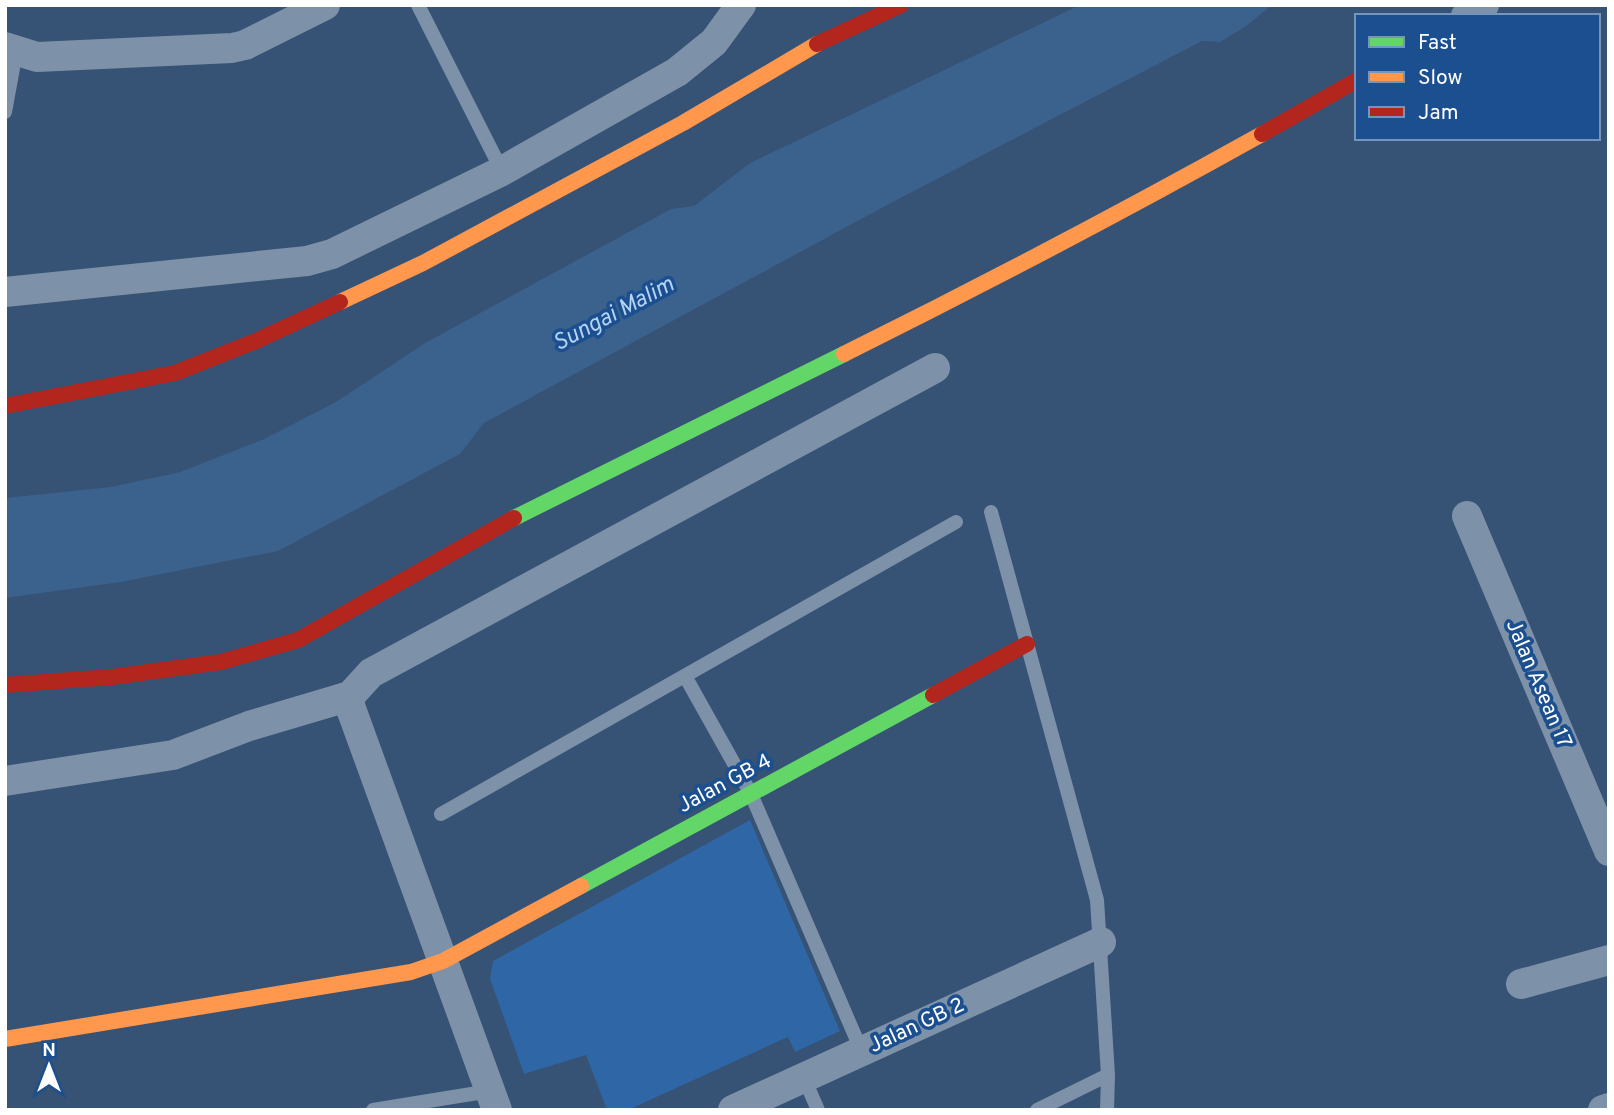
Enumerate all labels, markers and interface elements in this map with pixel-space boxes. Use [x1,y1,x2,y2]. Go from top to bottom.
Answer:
legend [1355,14,1600,140]
text: Fast [1418,30,1457,57]
text: Slow [1418,65,1463,92]
text: Jam [1418,100,1459,127]
water label: Sungai Malim [549,271,680,359]
street label: Jalan Asean 17 [1499,616,1577,752]
street label: Jalan GB 4 [674,748,776,820]
street label: Jalan GB 2 [865,992,969,1060]
north arrow [14,1031,84,1101]
text: N [42,1039,56,1063]

